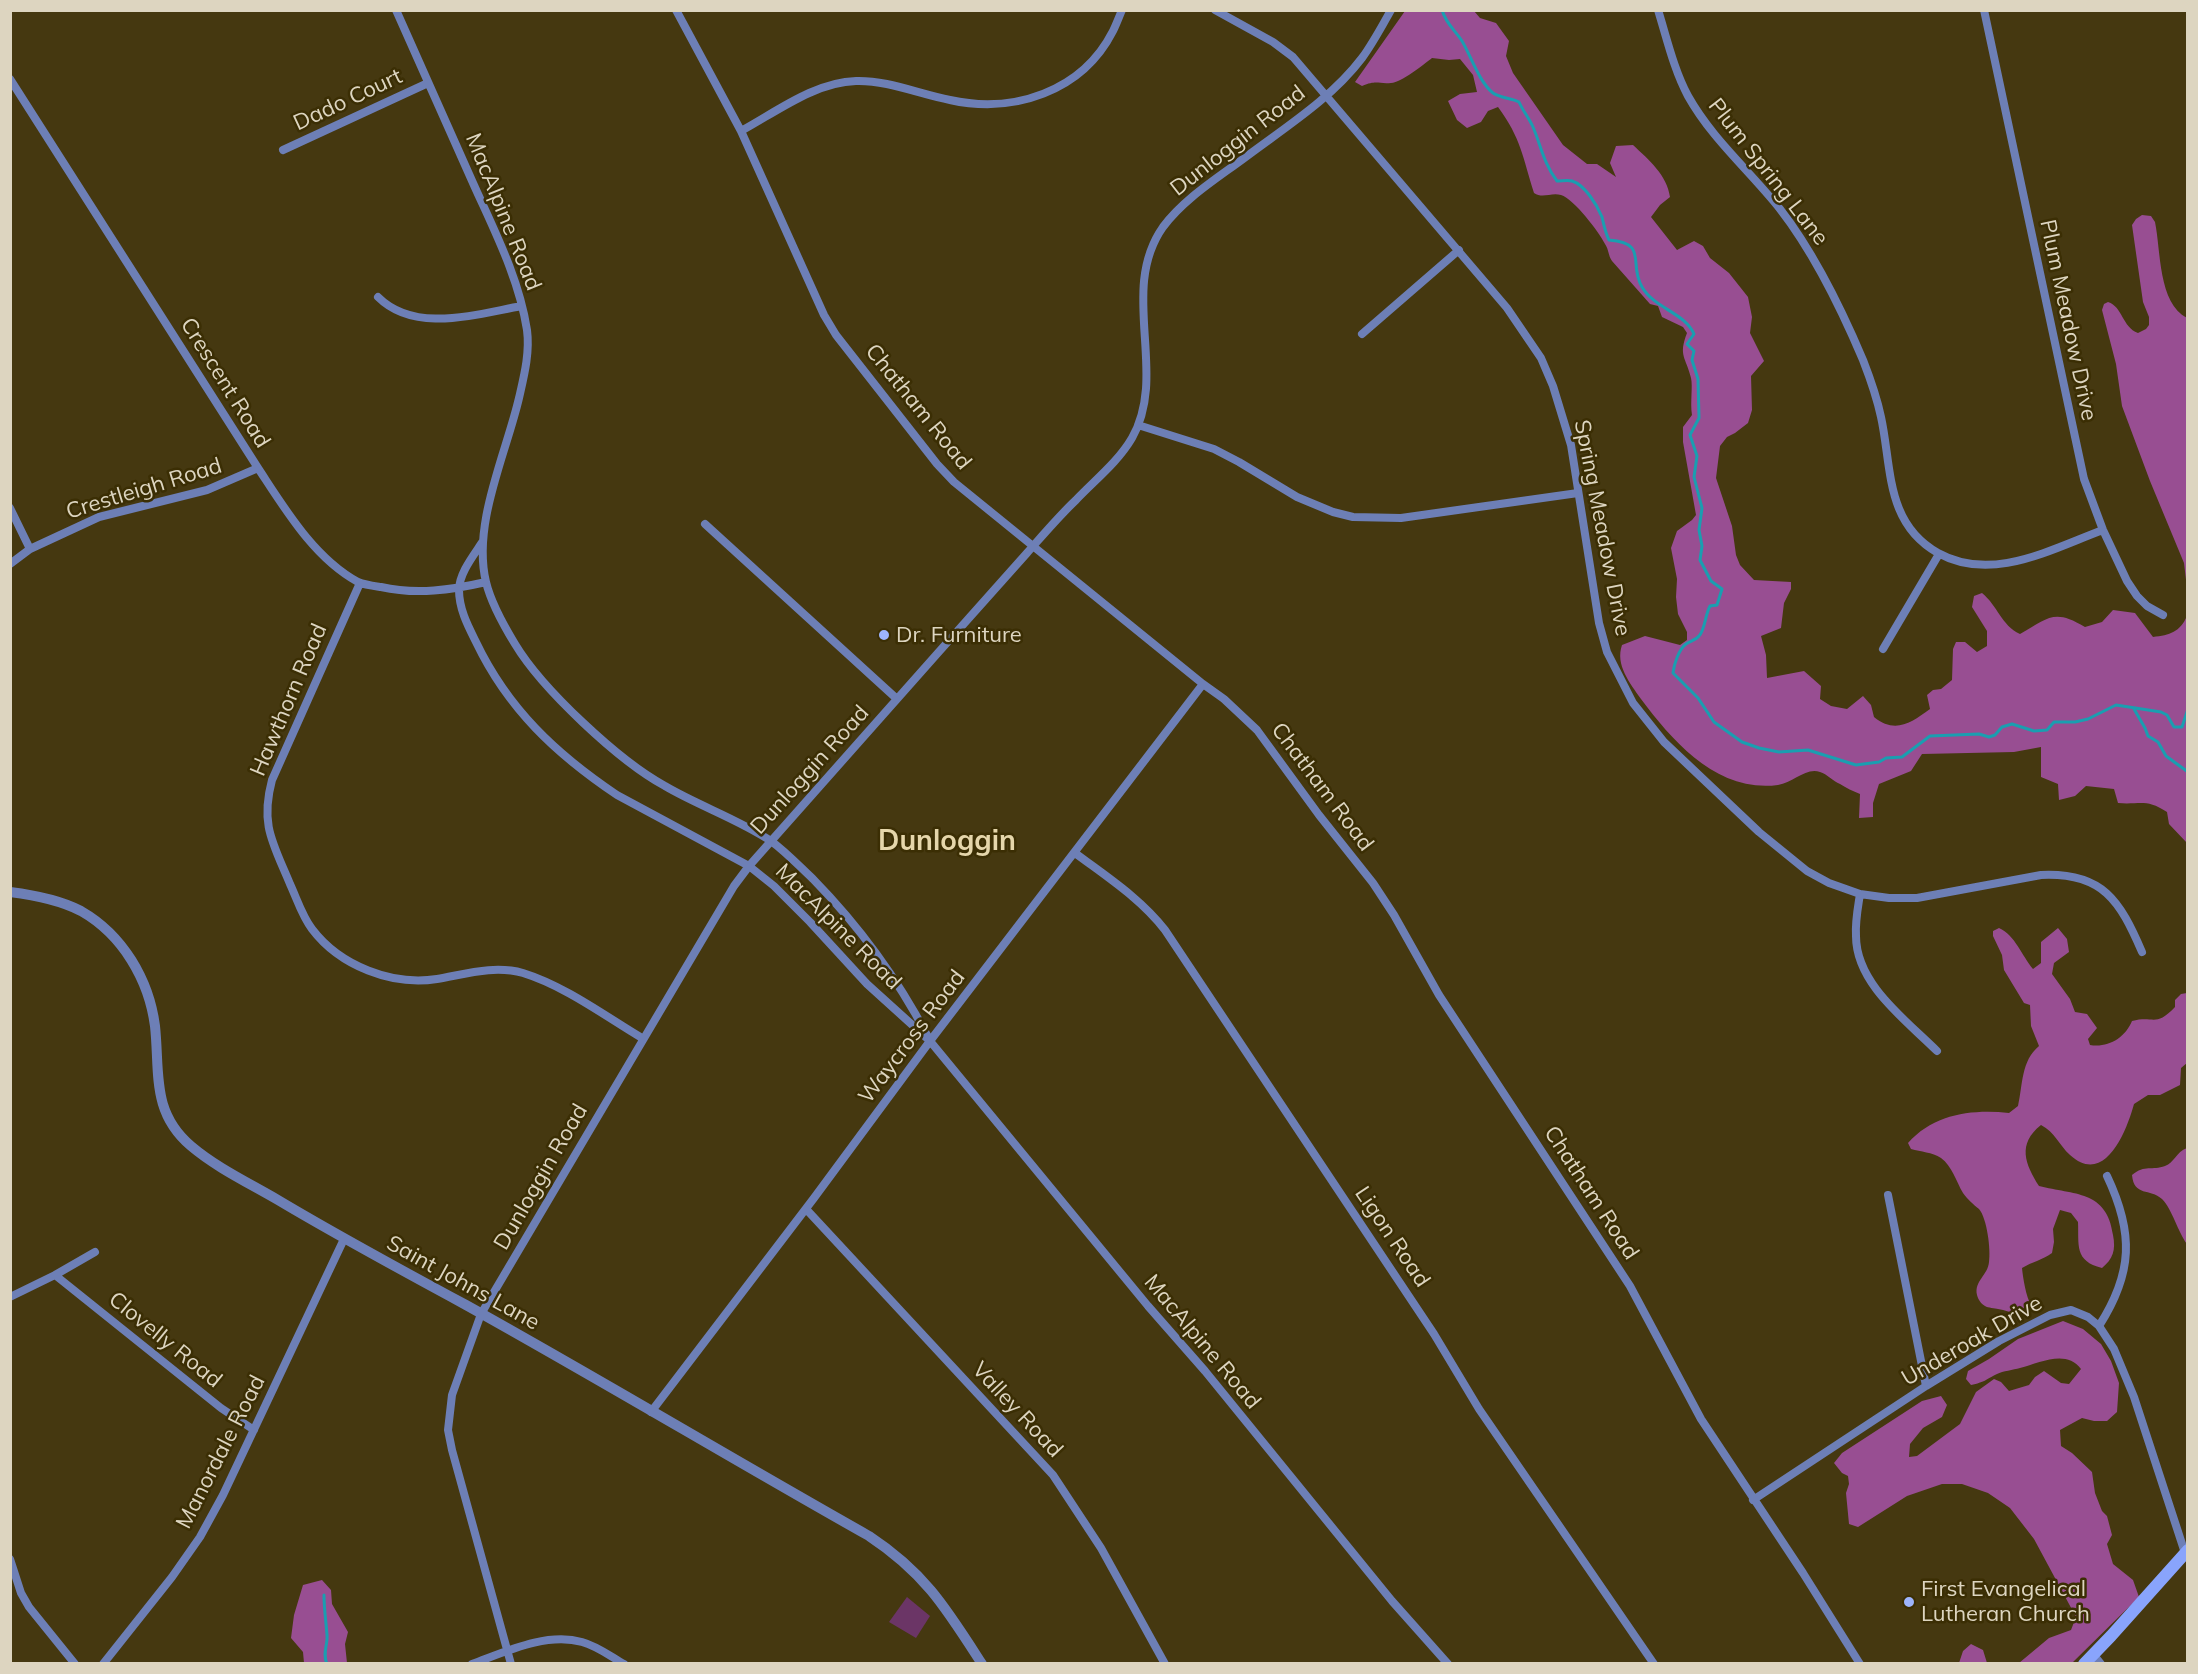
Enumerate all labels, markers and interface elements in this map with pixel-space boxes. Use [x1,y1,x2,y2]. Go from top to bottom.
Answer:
street label: Dado Court [289,63,407,137]
street label: Dunloggin Road [1165,80,1311,202]
street label: Plum Spring Lane [1702,93,1834,251]
street label: MacAlpine Road [459,129,547,295]
street label: Plum Meadow Drive [2034,217,2102,423]
street label: Crescent Road [174,313,276,453]
street label: Chatham Road [859,339,977,475]
street label: Spring Meadow Drive [1568,418,1636,638]
street label: Crestleigh Road [63,453,225,525]
street label: Hawthorn Road [245,620,333,780]
place label: Dr. Furniture [896,622,1022,648]
marker: Dr. Furniture [877,628,891,642]
street label: Dunloggin Road [745,700,875,840]
street label: Chatham Road [1265,718,1379,856]
district label: Dunloggin [878,825,1016,859]
street label: MacAlpine Road [770,859,906,995]
street label: Waycross Road [853,965,971,1109]
street label: Dunloggin Road [489,1099,593,1255]
street label: Chatham Road [1538,1121,1644,1265]
street label: Ligon Road [1349,1182,1435,1292]
street label: Saint Johns Lane [382,1230,544,1336]
street label: MacAlpine Road [1138,1269,1266,1415]
street label: Clovelly Road [103,1286,227,1394]
street label: Underoak Drive [1897,1290,2047,1392]
street label: Valley Road [966,1357,1068,1463]
street label: Manordale Road [171,1371,271,1533]
place label: First Evangelical Lutheran Church [1921,1576,2090,1628]
marker: First Evangelical Lutheran Church [1902,1595,1916,1609]

